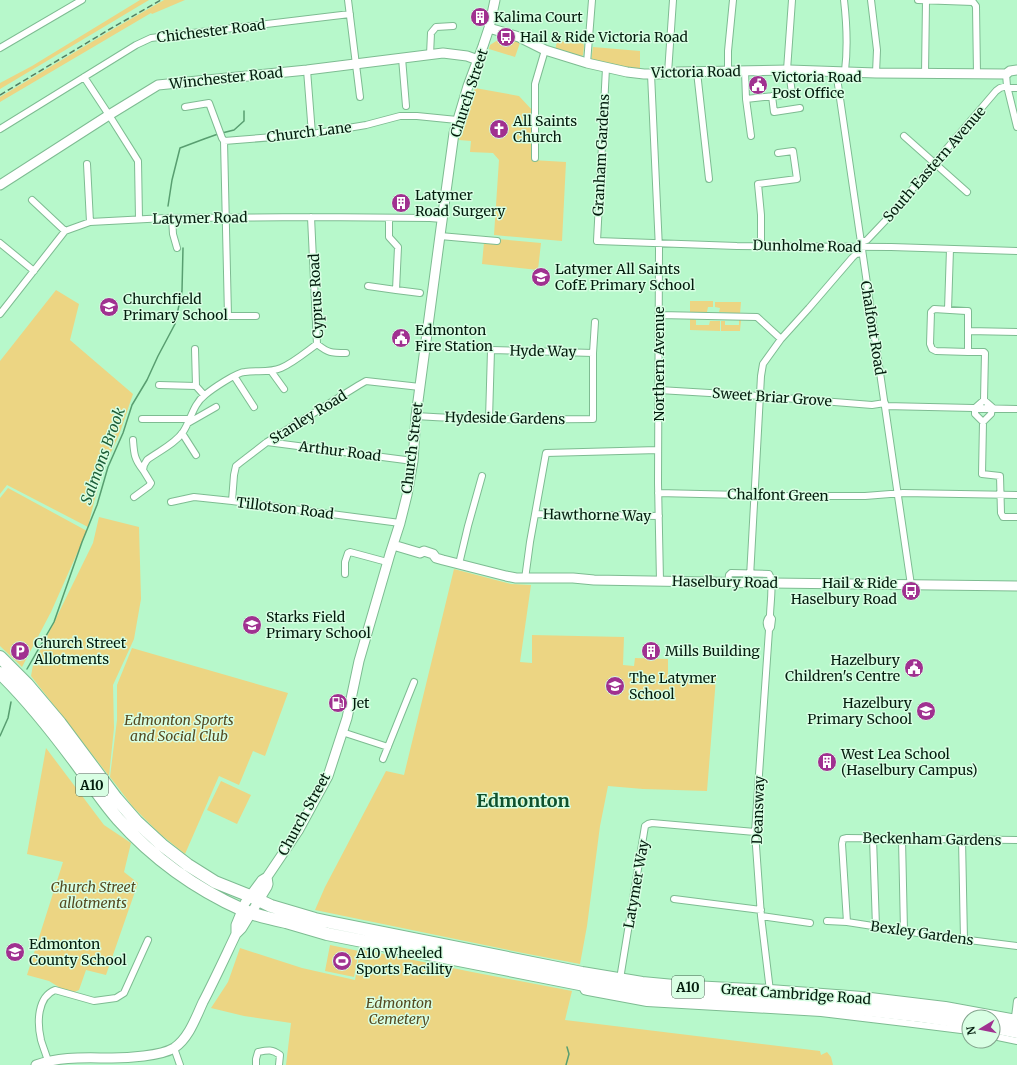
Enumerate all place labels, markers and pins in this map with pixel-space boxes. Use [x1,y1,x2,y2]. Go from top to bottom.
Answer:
building icon: Kalima Court [469,6,491,28]
place label: Kalima Court [494,8,583,26]
bus stop icon: Hail & Ride Victoria Road [495,26,517,48]
place label: Hail & Ride Victoria Road [520,28,689,46]
place label: Victoria Road Post Office [771,68,862,102]
public building icon: Victoria Road Post Office [747,74,769,96]
place label: All Saints Church [512,112,577,146]
church icon: All Saints Church [488,118,510,140]
place label: Latymer Road Surgery [415,186,506,220]
building icon: Latymer Road Surgery [390,192,412,214]
place label: Latymer All Saints CofE Primary School [555,260,695,294]
school or university icon: Latymer All Saints CofE Primary School [530,266,552,288]
place label: Churchfield Primary School [123,290,228,324]
school or university icon: Churchfield Primary School [98,296,120,318]
place label: Edmonton Fire Station [415,321,493,355]
public building icon: Edmonton Fire Station [390,327,412,349]
place label: Hail & Ride Haselbury Road [791,574,898,608]
bus stop icon: Hail & Ride Haselbury Road [900,580,922,602]
place label: Starks Field Primary School [266,608,371,642]
school or university icon: Starks Field Primary School [241,614,263,636]
place label: Church Street Allotments [33,634,127,668]
parking icon: Church Street Allotments [9,640,31,662]
building icon: Mills Building [640,640,662,662]
place label: Mills Building [665,642,760,660]
place label: Hazelbury Children's Centre [785,651,901,685]
public building icon: Hazelbury Children's Centre [903,657,925,679]
place label: The Latymer School [629,669,716,703]
school or university icon: The Latymer School [604,675,626,697]
fuel station icon: Jet [327,692,349,714]
place label: Jet [351,694,370,712]
place label: Hazelbury Primary School [807,694,913,728]
school or university icon: Hazelbury Primary School [915,700,937,722]
place label: West Lea School (Haselbury Campus) [840,745,978,779]
building icon: West Lea School (Haselbury Campus) [816,751,838,773]
place label: Edmonton County School [29,935,127,969]
school or university icon: Edmonton County School [4,941,26,963]
place label: A10 Wheeled Sports Facility [355,944,454,978]
sports icon: A10 Wheeled Sports Facility [331,950,353,972]

